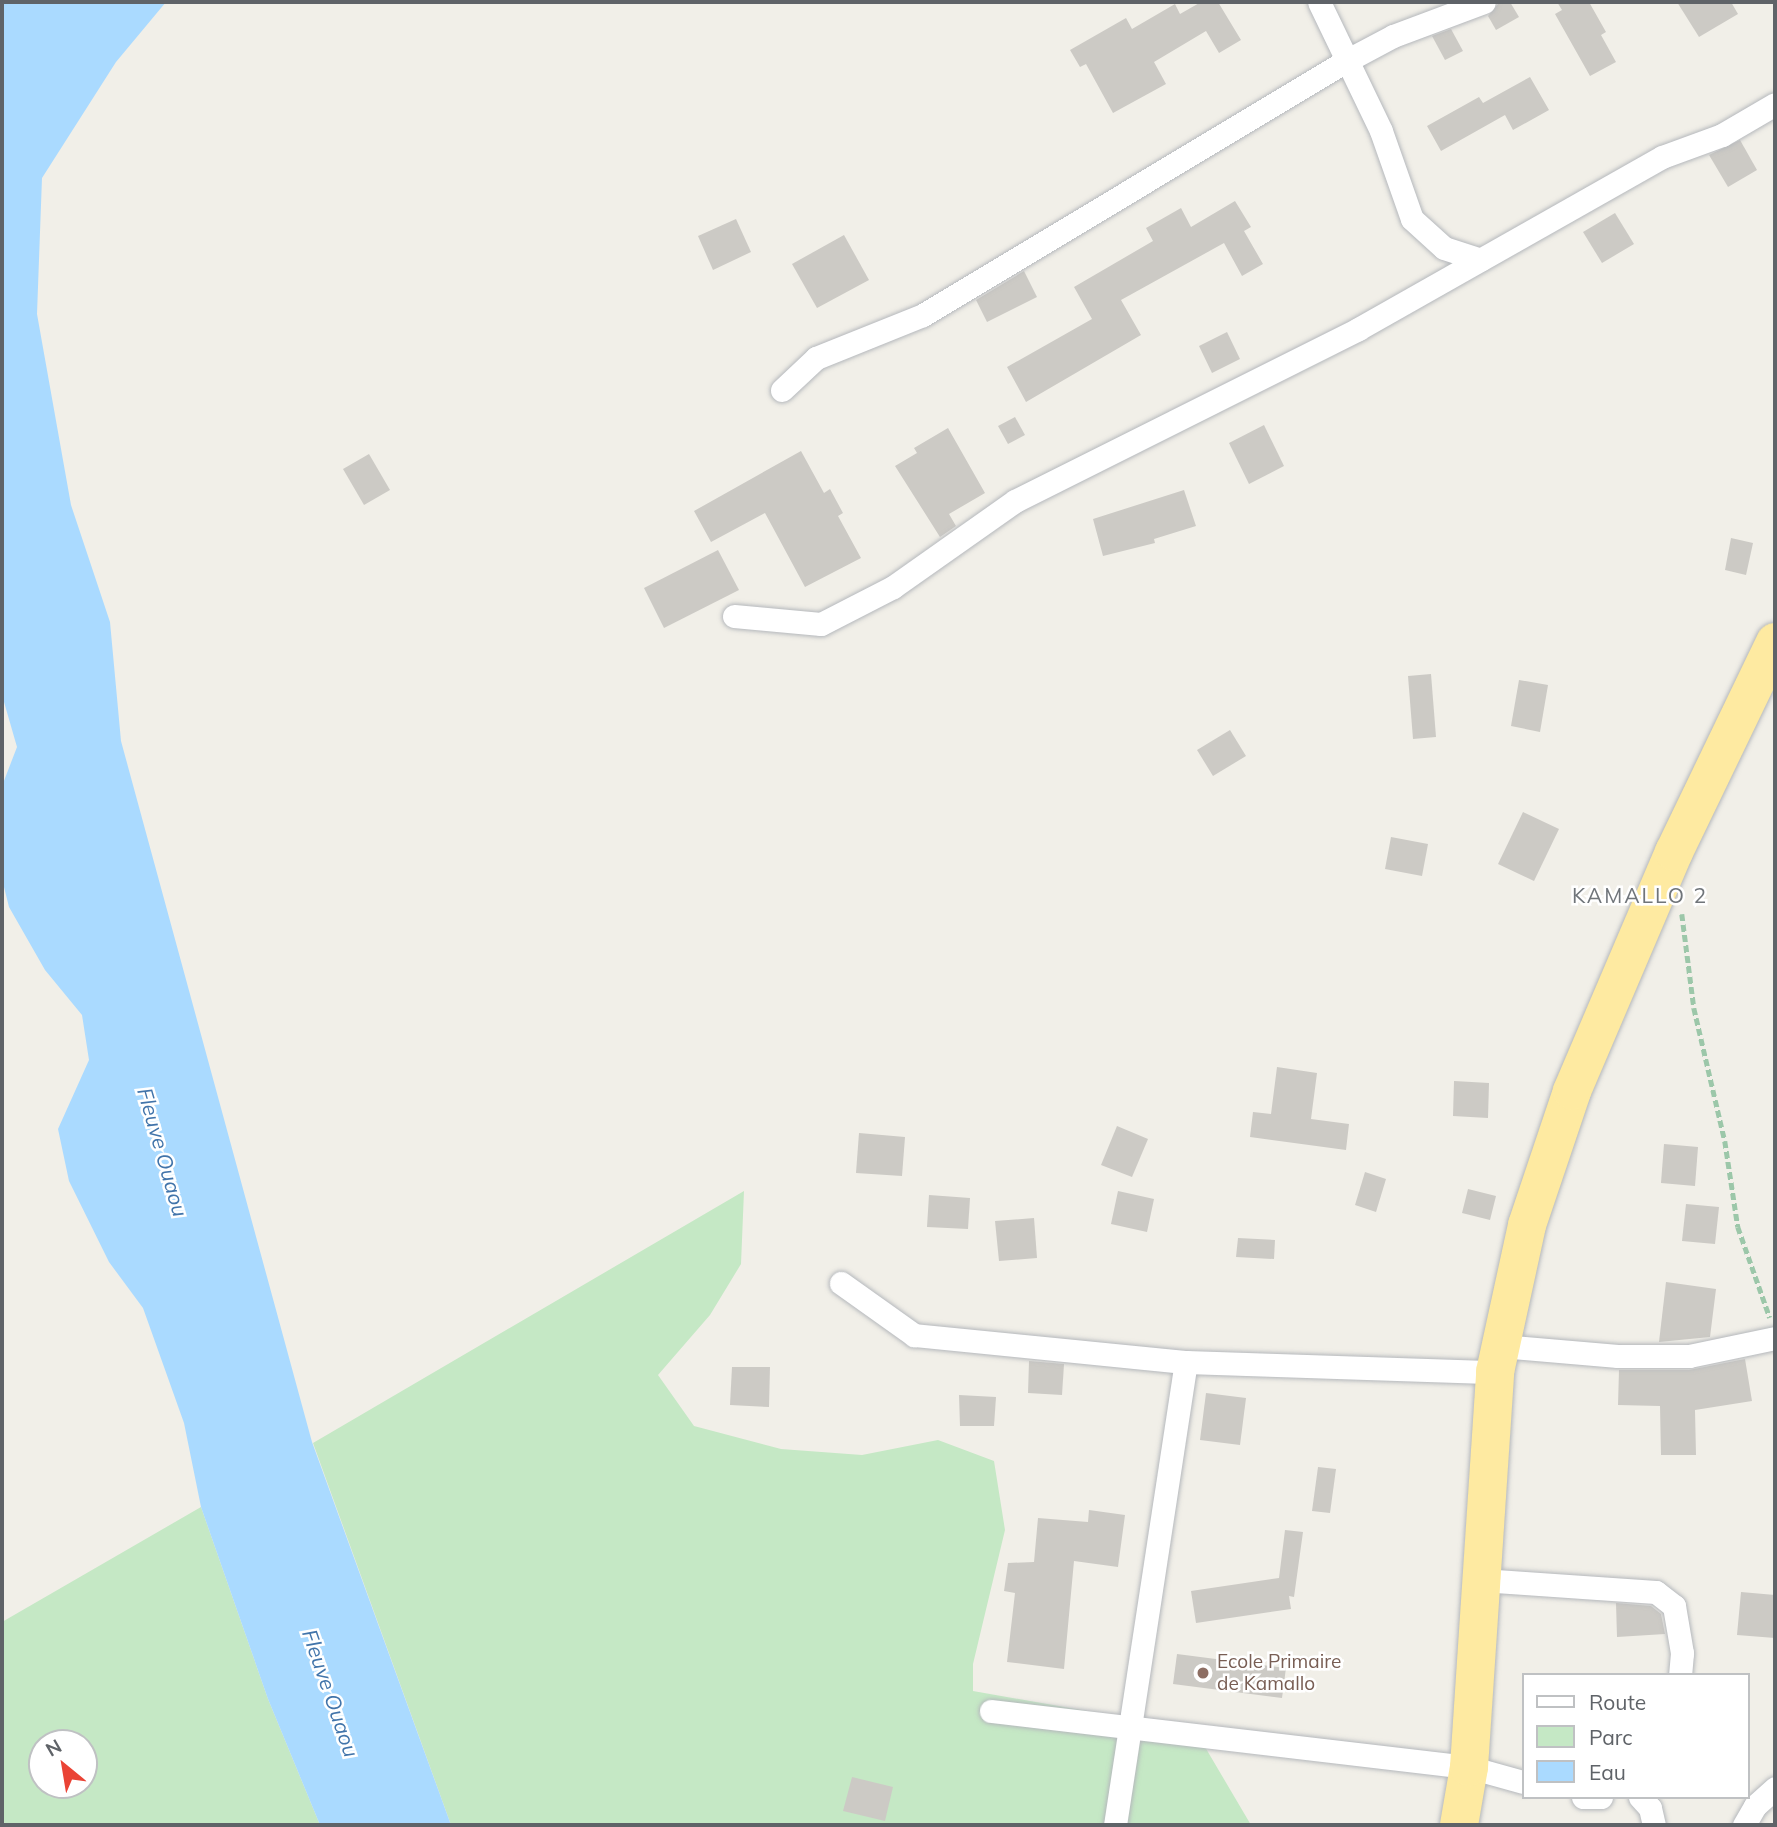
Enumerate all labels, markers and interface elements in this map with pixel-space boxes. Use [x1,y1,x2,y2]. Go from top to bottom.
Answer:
district label: KAMALLO 2 [1573,882,1707,908]
water label: Fleuve Ouaou [133,1084,193,1220]
water label: Fleuve Ouaou [297,1626,365,1760]
place label: Ecole Primaire de Kamallo [1217,1651,1341,1695]
marker: Ecole Primaire de Kamallo [1195,1665,1211,1681]
legend [1522,1673,1749,1799]
text: Route [1589,1689,1646,1715]
text: Parc [1589,1724,1633,1750]
north arrow [28,1729,98,1799]
text: N [41,1734,66,1762]
text: Eau [1589,1759,1626,1785]

